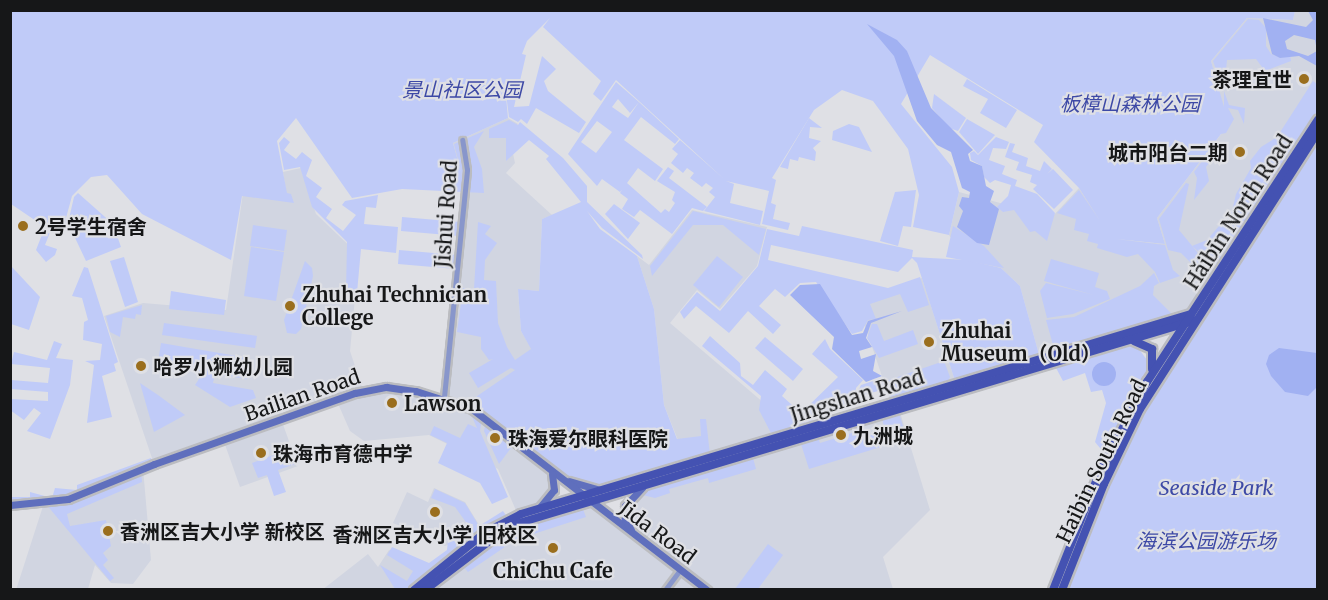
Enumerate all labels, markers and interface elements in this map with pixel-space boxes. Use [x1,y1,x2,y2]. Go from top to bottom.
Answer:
place label: 茶理宜世 [1212,67,1292,91]
marker: 茶理宜世 [1297,72,1311,86]
park label: 景山社区公园 [402,77,522,101]
park label: 板樟山森林公园 [1060,91,1200,115]
street label: Hǎibīn North Road [1179,130,1297,294]
place label: 城市阳台二期 [1108,140,1228,164]
marker: 城市阳台二期 [1233,145,1247,159]
street label: Jishui Road [430,159,462,269]
place label: 2号学生宿舍 [35,214,147,238]
marker: 2号学生宿舍 [16,219,30,233]
place label: Zhuhai Technician College [302,282,487,329]
marker: Zhuhai Technician College [283,299,297,313]
place label: Zhuhai Museum（Old） [941,318,1101,365]
marker: Zhuhai Museum（Old） [922,335,936,349]
place label: 哈罗小狮幼儿园 [153,354,293,378]
marker: 哈罗小狮幼儿园 [134,359,148,373]
street label: Bailian Road [241,364,363,426]
street label: Jingshan Road [787,364,927,428]
street label: Haibin South Road [1051,375,1151,547]
place label: Lawson [404,391,481,415]
marker: Lawson [385,396,399,410]
place label: 九洲城 [853,423,913,447]
place label: 珠海爱尔眼科医院 [508,426,668,450]
marker: 九洲城 [834,428,848,442]
marker: 珠海爱尔眼科医院 [486,429,504,447]
place label: 珠海市育德中学 [273,441,413,465]
marker: 珠海市育德中学 [254,446,268,460]
park label: Seaside Park [1159,475,1273,499]
street label: Jida Road [615,495,701,569]
marker: 香洲区吉大小学 旧校区 [428,505,442,519]
place label: 香洲区吉大小学 新校区 [120,519,325,543]
place label: 香洲区吉大小学 旧校区 [333,522,537,546]
marker: 香洲区吉大小学 新校区 [101,524,115,538]
park label: 海滨公园游乐场 [1136,528,1276,552]
marker: ChiChu Cafe [546,541,560,555]
place label: ChiChu Cafe [493,558,613,582]

